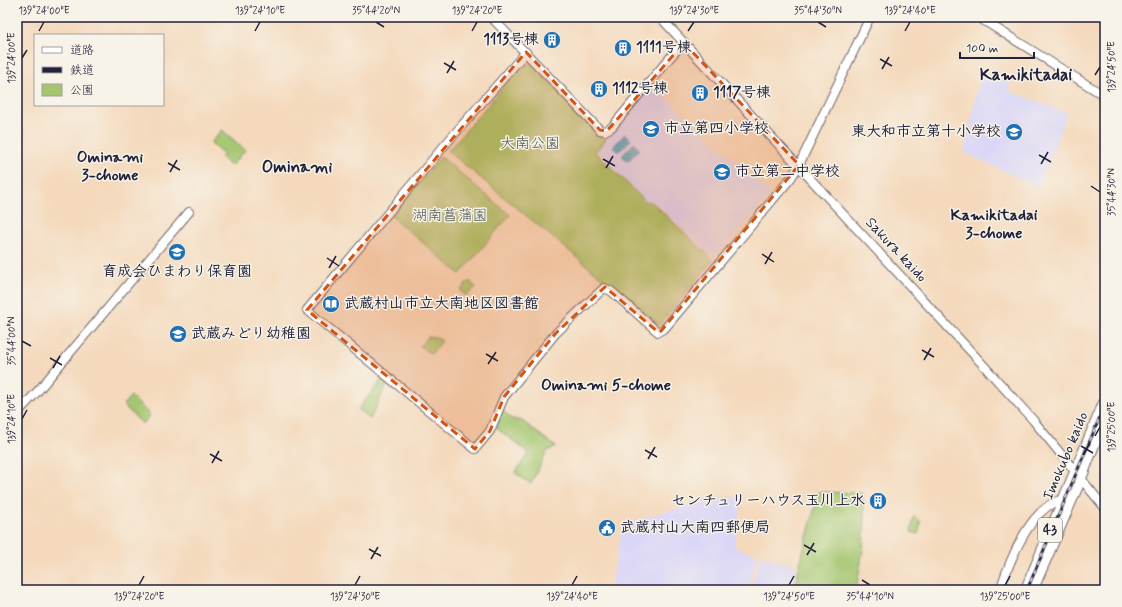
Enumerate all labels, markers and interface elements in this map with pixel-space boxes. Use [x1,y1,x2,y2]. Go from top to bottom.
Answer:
text: 139°24'00"E [18,4,70,18]
text: 139°24'10"E [235,4,285,18]
text: 35°44'20"N [352,4,400,18]
text: 139°24'20"E [452,4,502,18]
text: 139°24'30"E [669,4,719,18]
text: 35°44'30"N [794,4,842,18]
text: 139°24'40"E [884,4,936,18]
place label: 1113号棟 [483,30,539,50]
building icon: 1113号棟 [542,30,562,50]
text: 139°24'00"E [5,32,19,84]
legend [34,34,164,106]
scale bar [960,34,1034,60]
building icon: 1111号棟 [613,38,633,58]
place label: 1111号棟 [636,38,692,58]
text: 100 m [966,41,998,57]
text: 139°24'50"E [1105,41,1119,93]
text: 道路 [70,43,94,59]
text: 鉄道 [70,63,94,79]
district label: Kamikitadai [980,64,1072,86]
building icon: 1112号棟 [589,79,609,99]
place label: 1112号棟 [612,79,668,99]
text: 公園 [70,83,94,99]
building icon: 1117号棟 [690,83,710,103]
place label: 1117号棟 [713,83,771,103]
school or university icon: 市立第四小学校 [641,119,661,139]
place label: 市立第四小学校 [664,119,769,139]
place label: 東大和市立第十小学校 [851,122,1001,142]
school or university icon: 東大和市立第十小学校 [1004,122,1024,142]
park label: 大南公園 [500,134,560,154]
district label: Ominami 3-chome [77,147,144,186]
district label: Ominami [262,156,332,178]
school or university icon: 市立第二中学校 [712,162,732,182]
place label: 市立第二中学校 [735,162,840,182]
text: 35°44'30"N [1105,168,1119,216]
district label: Kamikitadai 3-chome [951,205,1038,244]
park label: 湖南菖蒲園 [412,206,488,226]
street label: Sakura kaido [861,213,931,287]
school or university icon: 育成会ひまわり保育園 [167,242,187,262]
place label: 育成会ひまわり保育園 [102,262,252,282]
library icon: 武蔵村山市立大南地区図書館 [321,294,341,314]
place label: 武蔵村山市立大南地区図書館 [344,294,539,314]
text: 35°44'00"N [5,316,19,365]
school or university icon: 武蔵みどり幼稚園 [168,324,188,344]
place label: 武蔵みどり幼稚園 [191,324,311,344]
district label: Ominami 5-chome [541,375,671,396]
text: 139°24'10"E [5,394,19,444]
text: 139°25'00"E [1105,402,1119,452]
street label: Imokubo kaido [1038,409,1094,503]
place label: センチュリーハウス玉川上水 [671,491,865,511]
building icon: センチュリーハウス玉川上水 [868,491,888,511]
public building icon: 武蔵村山大南四郵便局 [597,518,617,538]
place label: 武蔵村山大南四郵便局 [620,518,770,538]
road number: 43 [1038,518,1062,542]
text: 139°24'20"E [114,590,164,604]
text: 139°24'30"E [330,590,380,604]
text: 139°24'40"E [546,590,598,604]
text: 139°24'50"E [763,590,815,604]
text: 35°44'10"N [846,590,894,604]
text: 139°25'00"E [980,590,1030,604]

